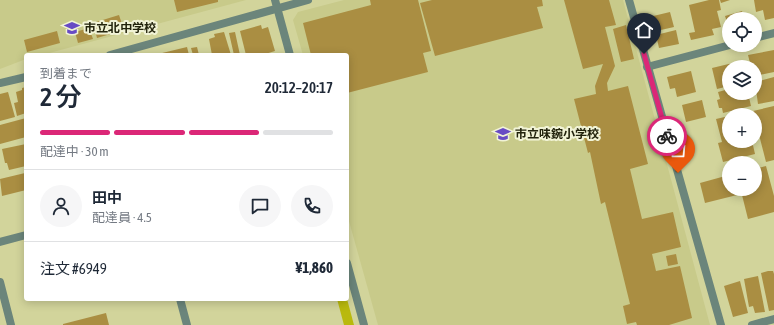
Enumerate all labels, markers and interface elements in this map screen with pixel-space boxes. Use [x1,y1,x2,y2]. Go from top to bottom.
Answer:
map controls [722,12,762,196]
button: locate [722,12,762,52]
pin [627,13,661,54]
school or university icon: 市立北中学校 [63,19,81,37]
icon: home [633,19,655,41]
place label: 市立北中学校 [84,21,156,35]
button: layers [722,60,762,100]
text: 到着まで [40,66,92,81]
text: 20:12–20:17 [265,79,333,96]
text: 2 分 [40,82,82,112]
button: + [722,108,762,148]
courier [647,116,687,156]
school or university icon: 市立味鋺小学校 [494,125,512,143]
icon: bike [656,125,678,147]
place label: 市立味鋺小学校 [515,127,599,141]
pin [661,132,695,173]
icon: bag [667,138,689,160]
text: 配達中 · 30 m [40,144,109,159]
button: − [722,156,762,196]
button: person [40,185,82,227]
button: chat [239,185,281,227]
button: phone [291,185,333,227]
text: 田中 [92,189,122,206]
text: 配達員 · 4.5 [92,210,152,225]
text: ¥1,860 [295,259,333,276]
text: 注文 #6949 [40,260,107,277]

